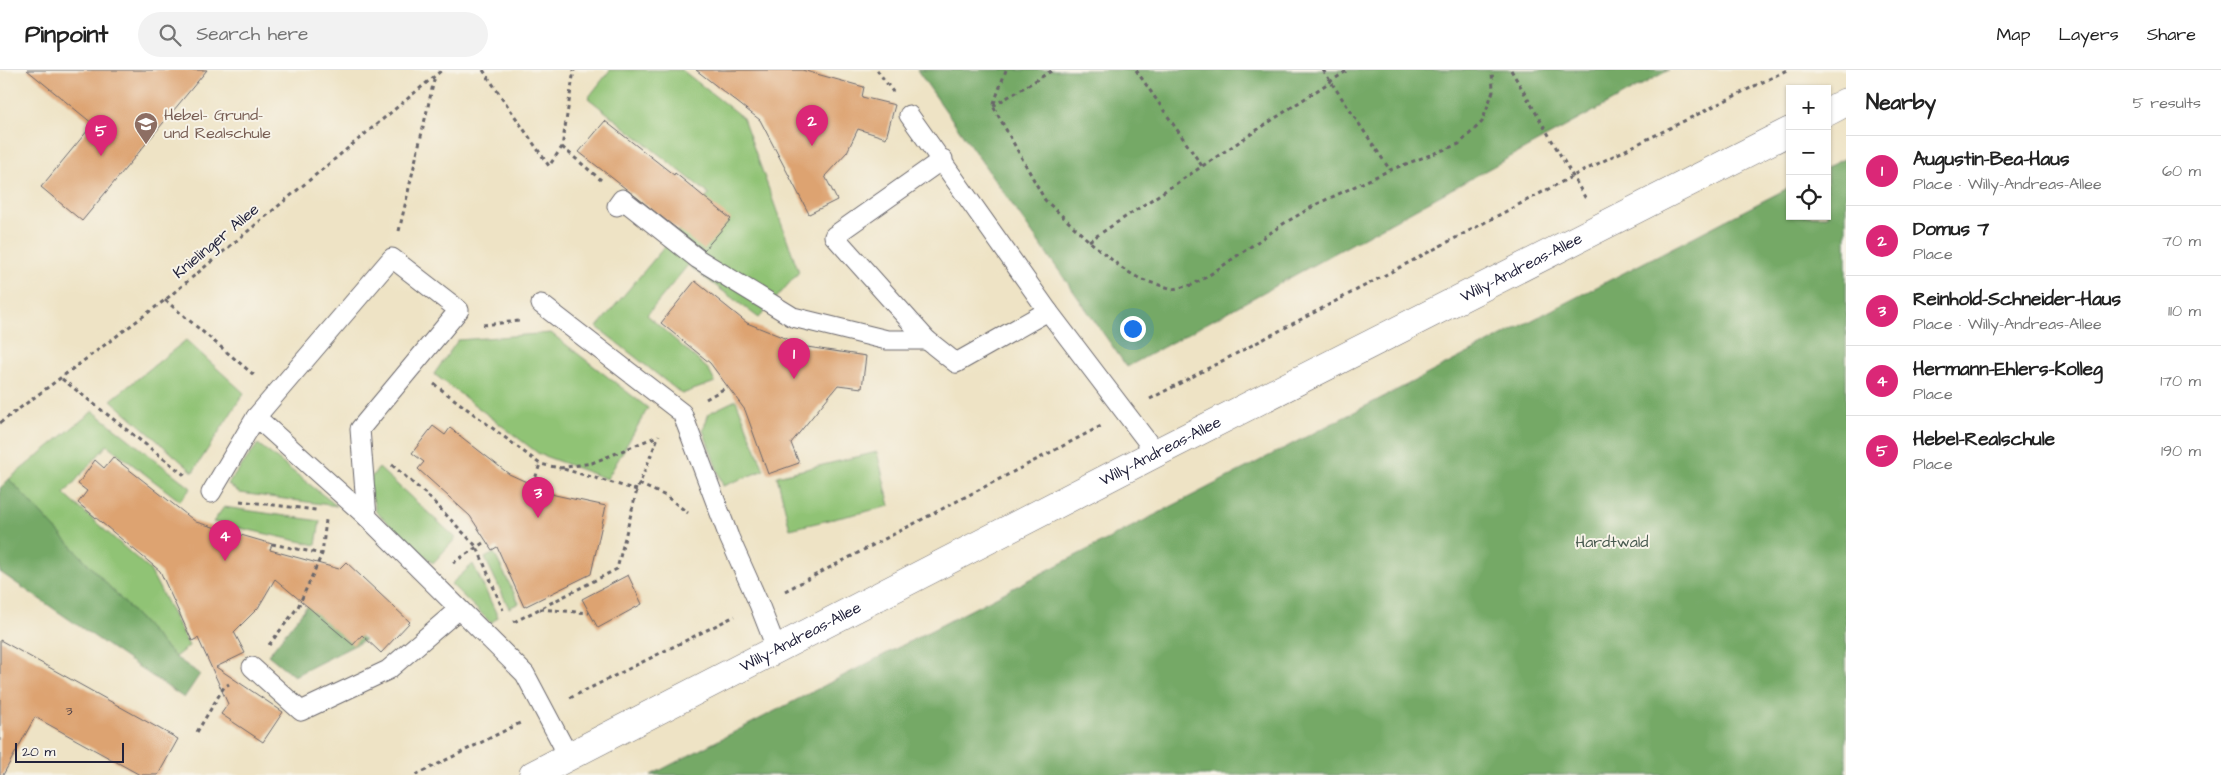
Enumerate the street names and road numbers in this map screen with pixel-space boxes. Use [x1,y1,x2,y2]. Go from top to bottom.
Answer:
street label: Knielinger Allee [168,198,265,284]
street label: Willy-Andreas-Allee [1457,227,1586,308]
street label: Willy-Andreas-Allee [1096,411,1225,491]
street label: Willy-Andreas-Allee [736,596,865,677]

